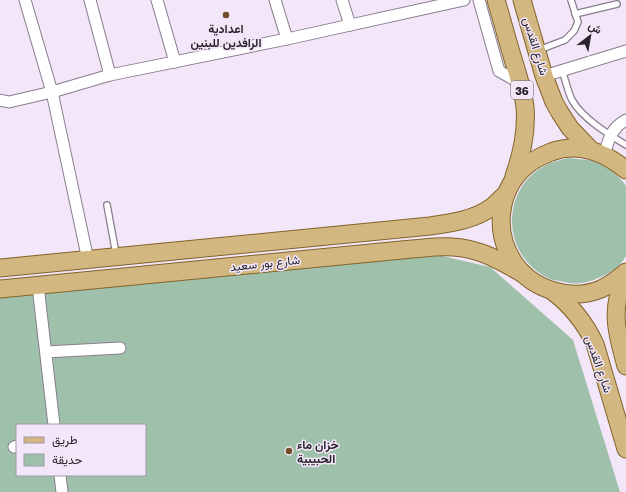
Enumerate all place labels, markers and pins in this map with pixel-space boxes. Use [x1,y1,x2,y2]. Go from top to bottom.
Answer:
marker: اعدادية الرافدين للبنين [221,10,231,20]
place label: اعدادية الرافدين للبنين [190,21,262,51]
place label: خزان ماء الحبيبية [297,437,339,466]
marker: خزان ماء الحبيبية [284,446,294,456]

